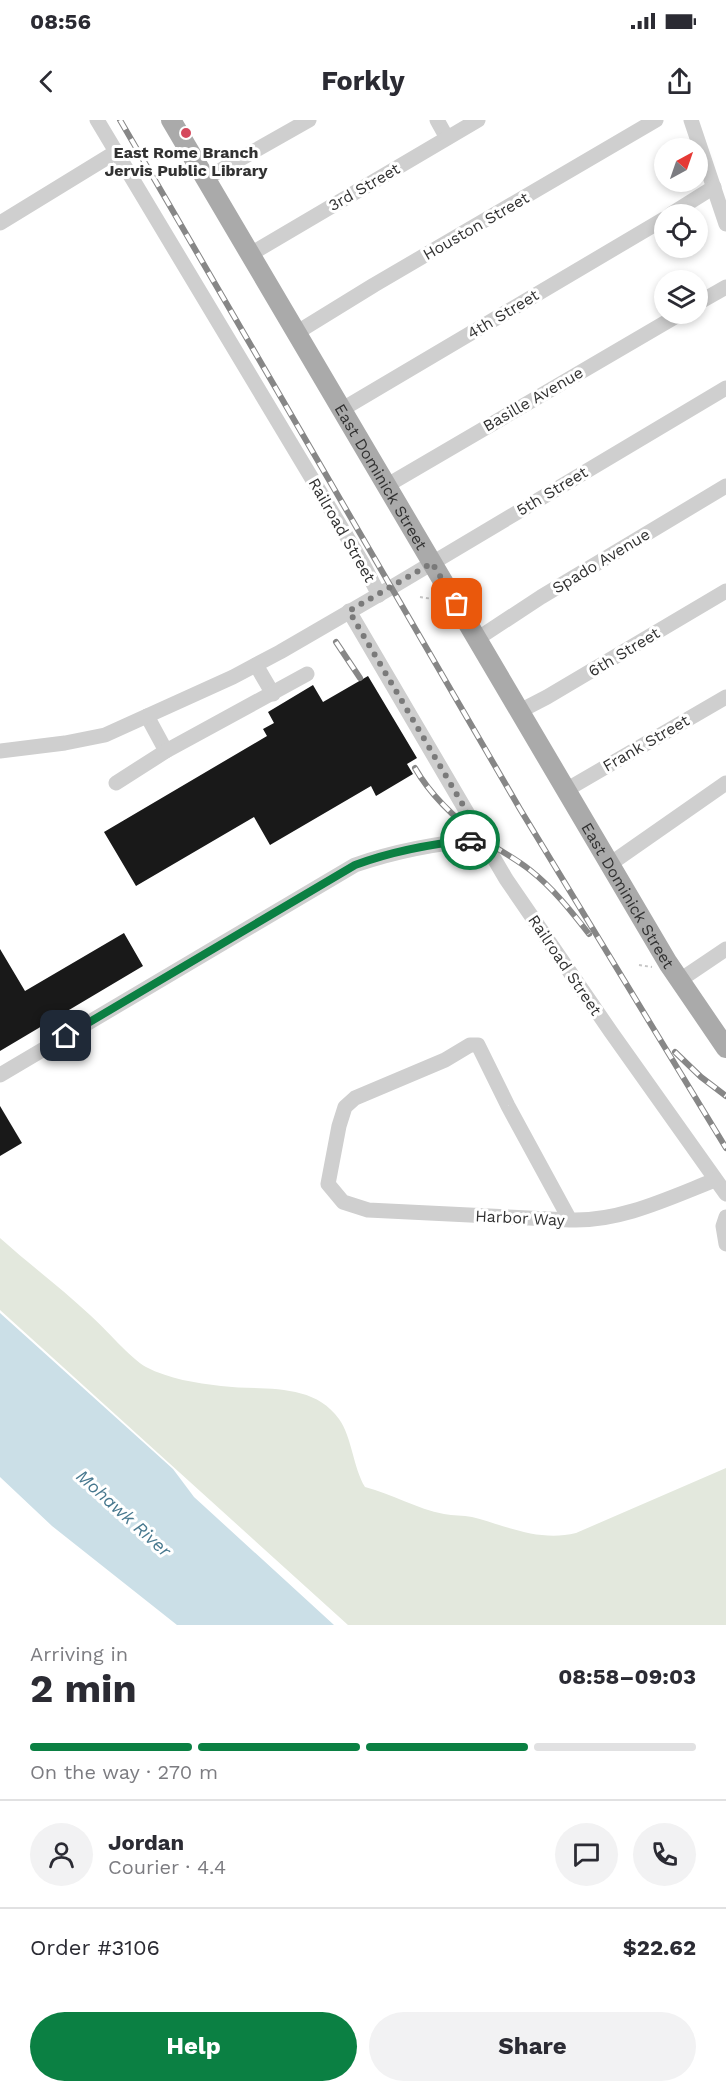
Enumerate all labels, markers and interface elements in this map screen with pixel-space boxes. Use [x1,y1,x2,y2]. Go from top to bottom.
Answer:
text: 08:56 [30,9,91,34]
icon: back [30,65,63,98]
text: Forkly [321,65,405,97]
icon: share [663,65,696,98]
marker: East Rome Branch Jervis Public Library [179,126,193,140]
north arrow [654,138,708,192]
map controls [654,138,708,324]
place label: East Rome Branch Jervis Public Library [104,143,269,180]
street label: 3rd Street [325,159,403,215]
street label: Houston Street [420,188,533,264]
button: locate [654,204,708,258]
button: layers [654,270,708,324]
street label: 4th Street [464,285,542,343]
street label: Basille Avenue [479,363,587,435]
street label: East Dominick Street [331,400,432,553]
street label: 5th Street [513,462,591,520]
street label: Railroad Street [304,474,380,586]
street label: Spado Avenue [549,524,653,598]
pin [431,578,482,629]
icon: bag [440,587,473,620]
street label: 6th Street [585,623,663,681]
street label: Frank Street [599,710,693,775]
courier [440,810,500,870]
street label: East Dominick Street [578,819,679,972]
icon: car [454,824,487,857]
street label: Railroad Street [524,911,606,1019]
pin [40,1010,91,1061]
icon: home [49,1019,82,1052]
street label: Harbor Way [475,1206,566,1230]
water label: Mohawk River [72,1465,176,1562]
text: Arriving in [30,1642,128,1666]
text: 08:58–09:03 [558,1664,696,1689]
text: 2 min [30,1666,137,1711]
text: On the way · 270 m [30,1760,218,1784]
button: person [30,1823,93,1886]
button: chat [555,1823,618,1886]
button: phone [633,1823,696,1886]
text: Jordan [108,1830,184,1855]
text: Courier · 4.4 [108,1855,226,1879]
text: Order #3106 [30,1935,160,1960]
text: $22.62 [623,1935,696,1960]
button: Help [30,2012,357,2081]
button: Share [369,2012,696,2081]

